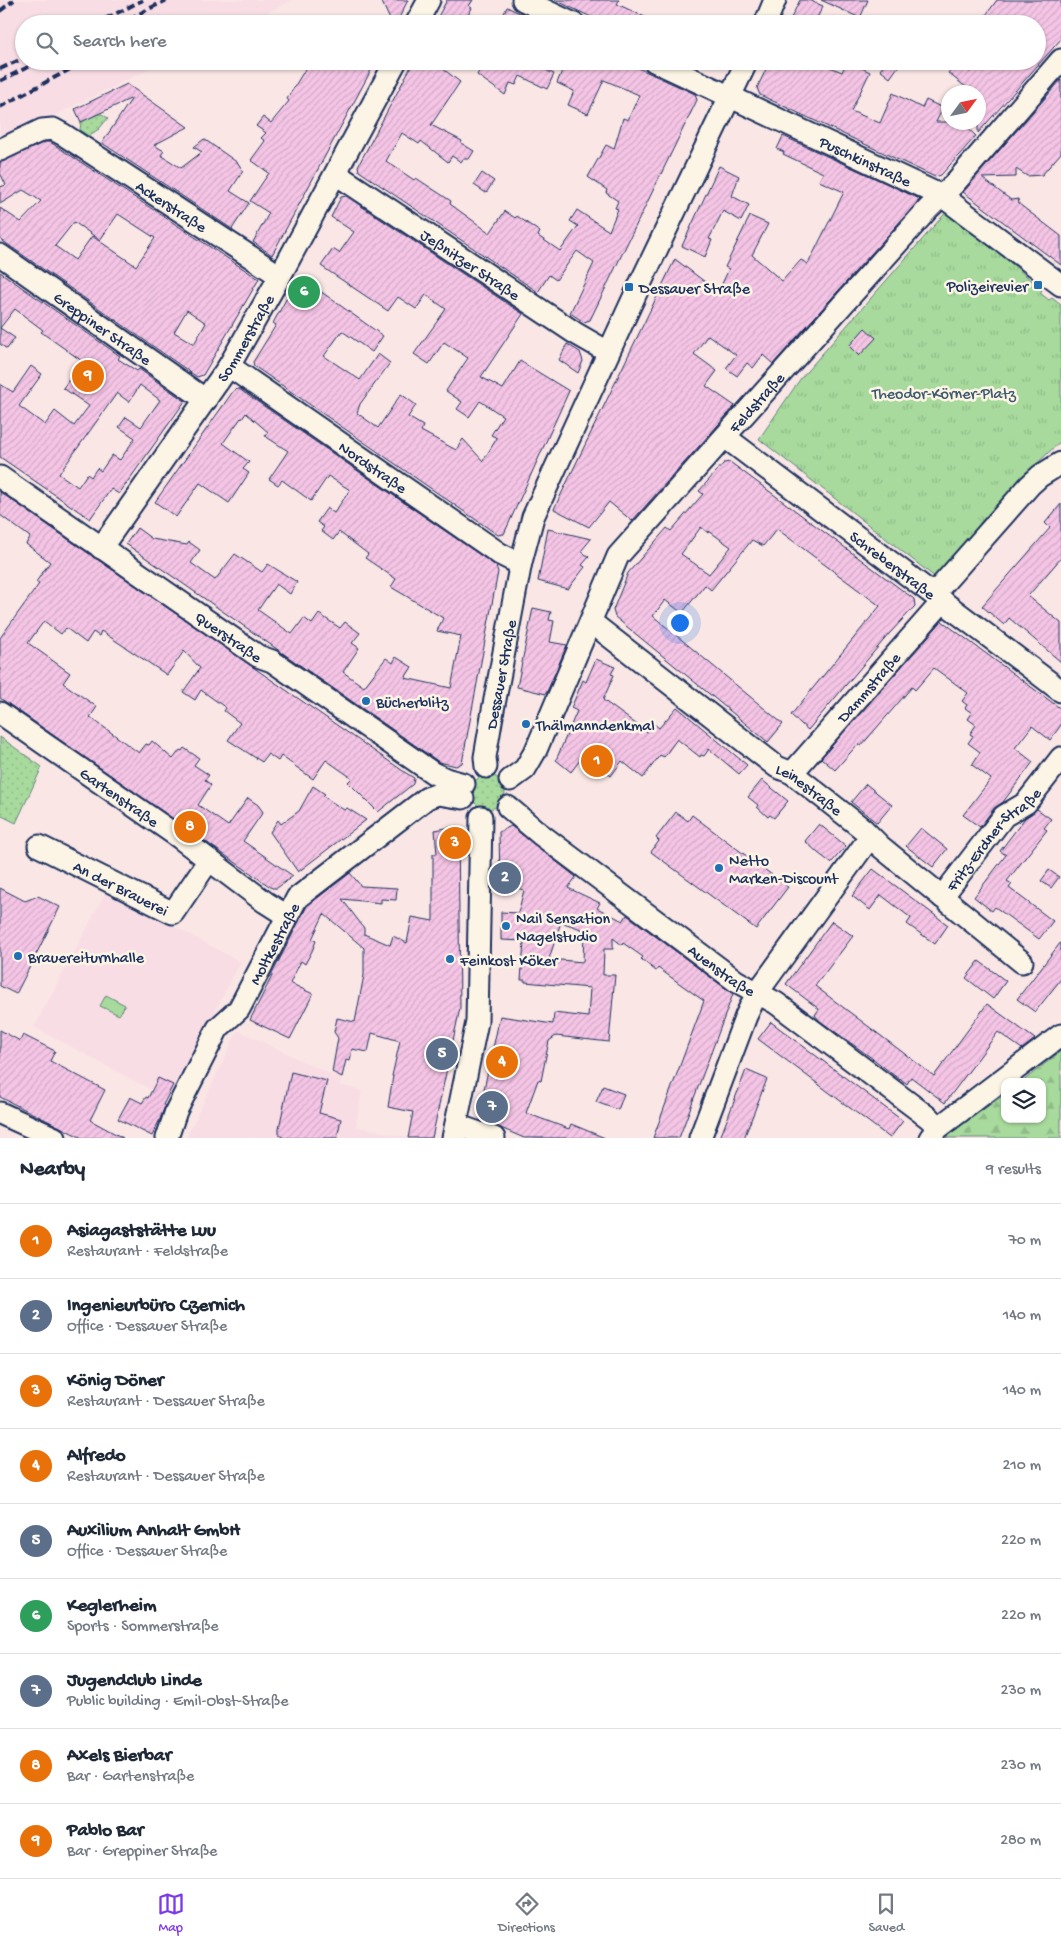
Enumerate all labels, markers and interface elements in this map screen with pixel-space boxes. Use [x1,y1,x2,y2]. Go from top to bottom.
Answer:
search box [15,15,1046,70]
icon: search [33,29,61,57]
text: Search here [73,31,167,54]
north arrow [941,85,986,130]
street label: Puschkinstraße [814,133,914,194]
street label: Ackerstraße [131,178,210,239]
street label: Jeßnitzer Straße [416,227,523,307]
pin: 6 [288,273,320,311]
place label: Polizeirevier [946,279,1029,298]
marker: Polizeirevier [1032,279,1044,291]
marker: Dessauer Straße [623,281,635,293]
place label: Dessauer Straße [638,281,751,300]
street label: Greppiner Straße [48,289,154,372]
street label: Sommerstraße [215,292,281,387]
pin: 9 [72,357,104,395]
street label: Feldstraße [726,369,791,439]
park label: Theodor-Körner-Platz [871,386,1017,405]
street label: Nordstraße [334,439,410,500]
street label: Schreberstraße [844,528,939,606]
street label: Querstraße [190,609,265,669]
your location [667,610,693,636]
street label: Dessauer Straße [484,618,523,732]
street label: Dammstraße [834,649,907,729]
marker: Bücherblitz [360,695,372,707]
place label: Bücherblitz [375,695,450,714]
marker: Thälmanndenkmal [520,718,532,730]
place label: Thälmanndenkmal [535,718,655,737]
pin: 1 [581,742,613,780]
street label: Leinestraße [772,761,845,822]
street label: Gartenstraße [75,765,162,834]
street label: Fritz-Erdner-Straße [943,785,1047,897]
pin: 8 [174,808,206,846]
pin: 3 [439,824,471,862]
place label: Netto Marken-Discount [729,853,839,890]
street label: An der Brauerei [69,859,170,922]
pin: 2 [489,859,521,897]
marker: Netto Marken-Discount [713,862,725,874]
street label: Moltkestraße [247,900,306,989]
place label: Nail Sensation Nagelstudio [516,911,610,948]
marker: Nail Sensation Nagelstudio [500,920,512,932]
street label: Auenstraße [683,942,758,1003]
marker: Brauereiturnhalle [12,950,24,962]
place label: Brauereiturnhalle [27,950,145,969]
marker: Feinkost Köker [444,953,456,965]
place label: Feinkost Köker [459,953,559,972]
pin: 5 [426,1035,458,1073]
pin: 4 [486,1043,518,1081]
map controls [1001,1078,1046,1123]
button: layers [1001,1078,1046,1123]
pin: 7 [476,1088,508,1126]
text: Nearby [20,1158,85,1183]
text: 9 results [986,1161,1041,1180]
text: Asiagaststätte Luu [67,1220,216,1243]
text: 1 [33,1232,39,1251]
text: 70 m [1008,1232,1041,1251]
text: Restaurant · Feldstraße [67,1243,228,1262]
text: Ingenieurbüro Czernich [67,1295,245,1318]
text: 2 [32,1307,40,1326]
text: 140 m [1003,1307,1041,1326]
text: Office · Dessauer Straße [67,1318,227,1337]
text: König Döner [67,1370,164,1393]
text: 3 [32,1382,40,1401]
text: 140 m [1003,1382,1041,1401]
text: Restaurant · Dessauer Straße [67,1393,265,1412]
text: Alfredo [67,1445,126,1468]
text: 4 [32,1457,40,1476]
text: 210 m [1002,1457,1041,1476]
text: Restaurant · Dessauer Straße [67,1468,265,1487]
text: Auxilium Anhalt GmbH [67,1520,240,1543]
text: 5 [32,1532,40,1551]
text: 220 m [1001,1532,1041,1551]
text: Office · Dessauer Straße [67,1543,227,1562]
text: Keglerheim [67,1595,156,1618]
text: 6 [32,1607,40,1626]
text: 220 m [1001,1607,1041,1626]
text: Sports · Sommerstraße [67,1618,219,1637]
text: Jugendclub Linde [67,1670,202,1693]
text: 7 [32,1682,40,1701]
text: 230 m [1001,1682,1041,1701]
text: Public building · Emil-Obst-Straße [67,1693,288,1712]
text: Axels Bierbar [67,1745,171,1768]
text: 8 [32,1757,40,1776]
text: 230 m [1001,1757,1041,1776]
text: Bar · Gartenstraße [67,1768,194,1787]
text: Pablo Bar [67,1820,144,1843]
text: 9 [32,1832,40,1851]
text: 280 m [1000,1832,1041,1851]
text: Bar · Greppiner Straße [67,1843,217,1862]
tab: Map [157,1890,185,1937]
tab: Directions [498,1890,555,1937]
tab: Saved [868,1890,904,1937]

